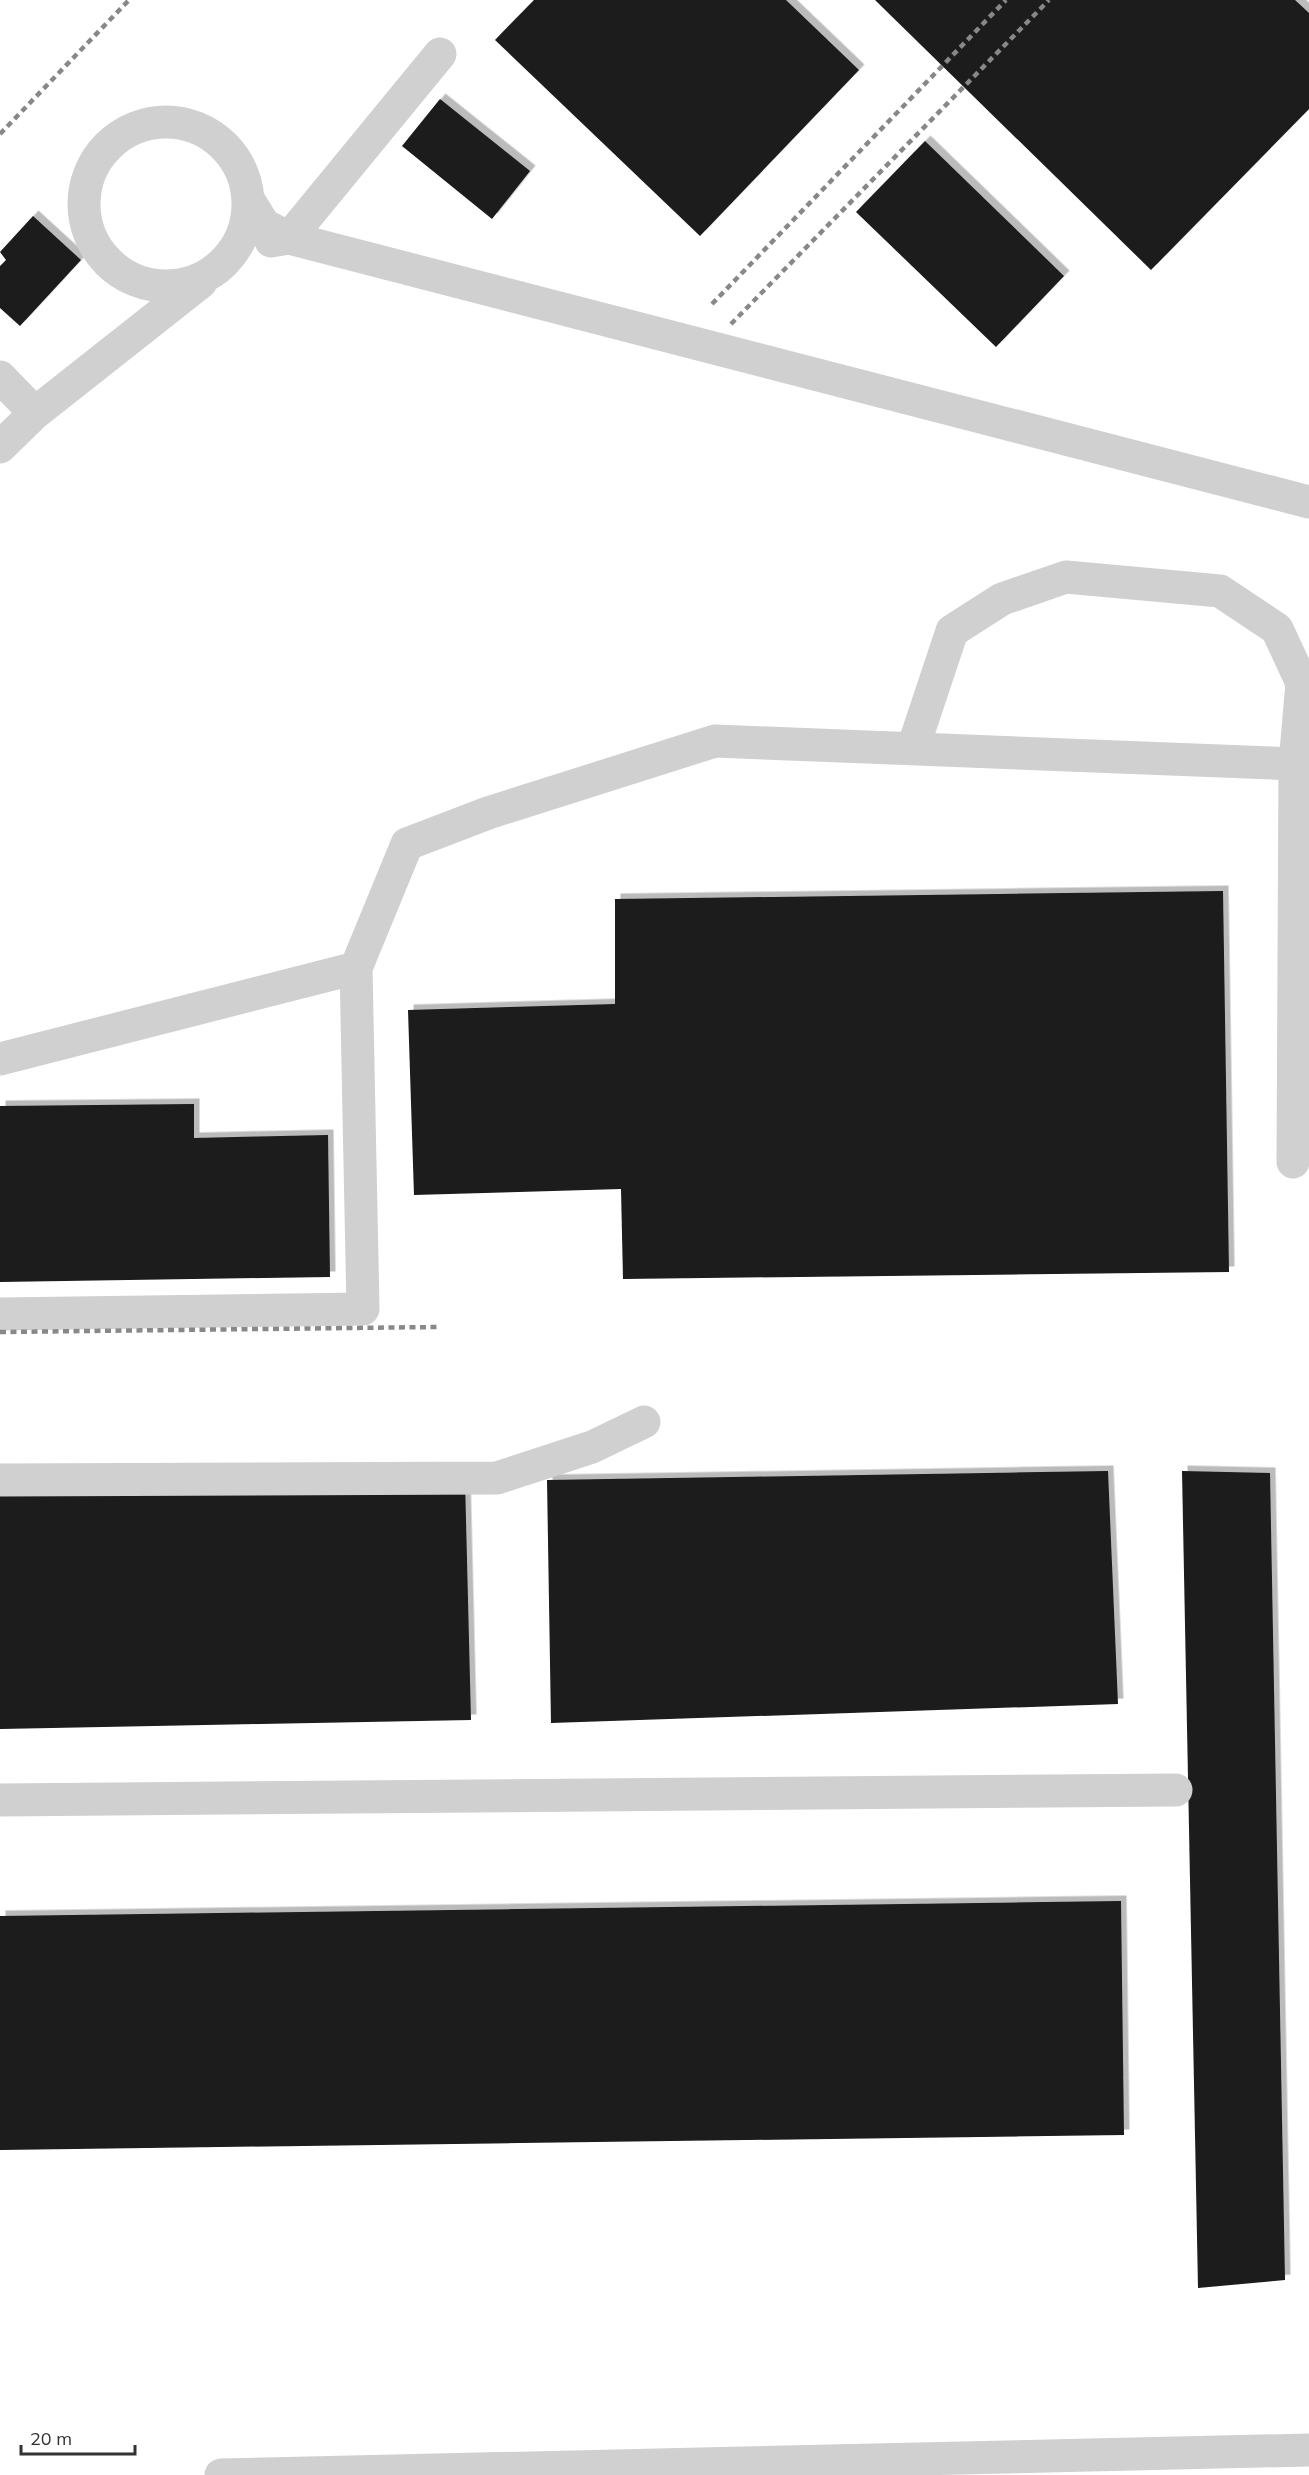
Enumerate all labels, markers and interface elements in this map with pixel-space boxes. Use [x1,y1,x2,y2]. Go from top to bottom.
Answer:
scale bar [21,2418,135,2456]
text: 20 m [30,2427,72,2450]

